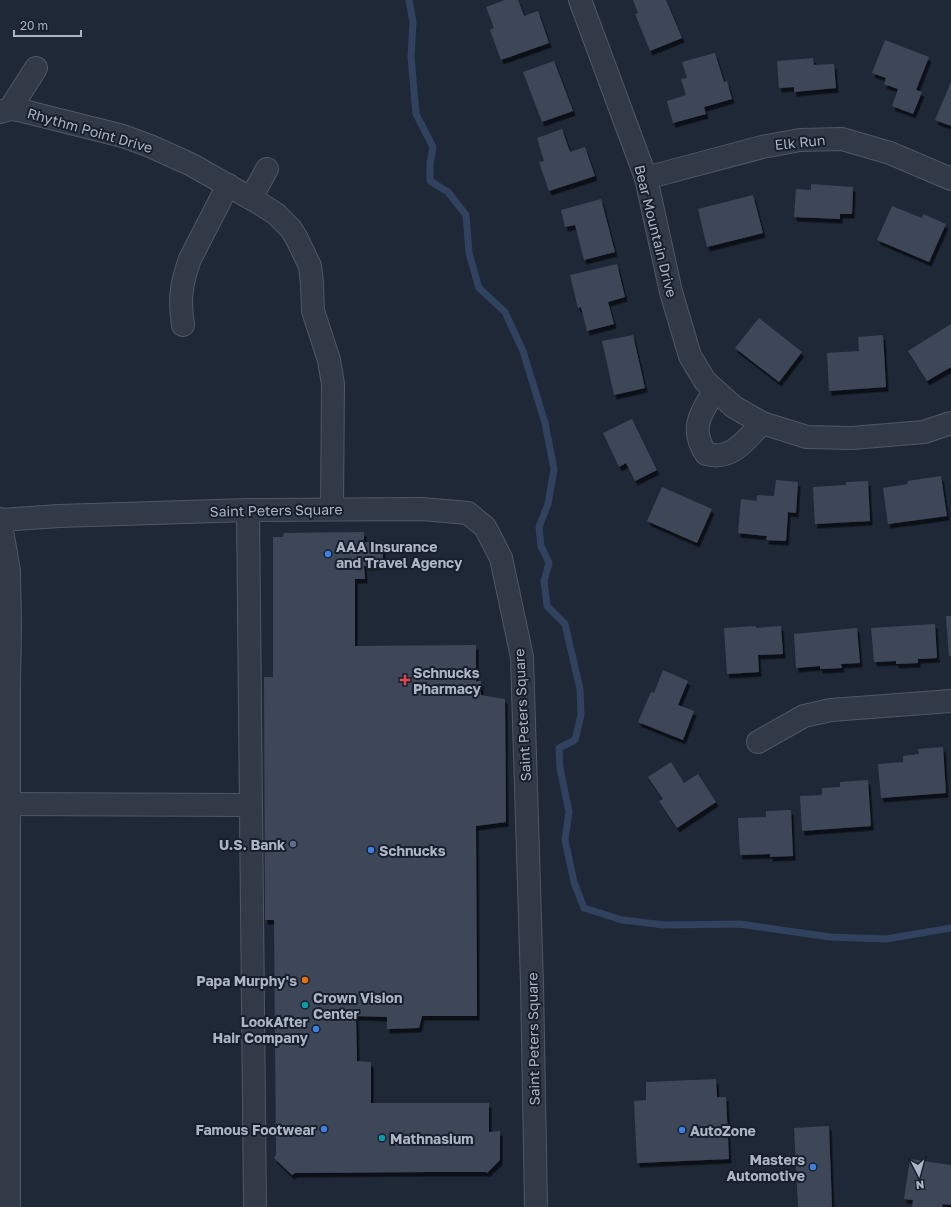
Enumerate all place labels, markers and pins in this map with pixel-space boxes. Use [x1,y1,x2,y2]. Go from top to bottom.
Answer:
place label: AAA Insurance and Travel Agency [336,538,463,571]
marker: AAA Insurance and Travel Agency [323,549,333,559]
place label: Schnucks Pharmacy [413,664,482,697]
marker: Schnucks Pharmacy [400,675,410,685]
place label: U.S. Bank [219,836,285,853]
marker: U.S. Bank [288,839,298,849]
place label: Schnucks [379,842,446,859]
marker: Schnucks [366,845,376,855]
place label: Papa Murphy's [196,972,297,989]
marker: Papa Murphy's [300,975,310,985]
place label: Crown Vision Center [313,989,402,1022]
marker: Crown Vision Center [300,1000,310,1010]
place label: LookAfter Hair Company [212,1013,309,1046]
marker: LookAfter Hair Company [311,1024,321,1034]
place label: Famous Footwear [195,1121,317,1138]
place label: AutoZone [690,1122,756,1139]
marker: Famous Footwear [319,1124,329,1134]
marker: AutoZone [677,1125,687,1135]
place label: Mathnasium [390,1130,474,1147]
marker: Mathnasium [377,1133,387,1143]
place label: Masters Automotive [727,1151,805,1184]
marker: Masters Automotive [808,1162,818,1172]

